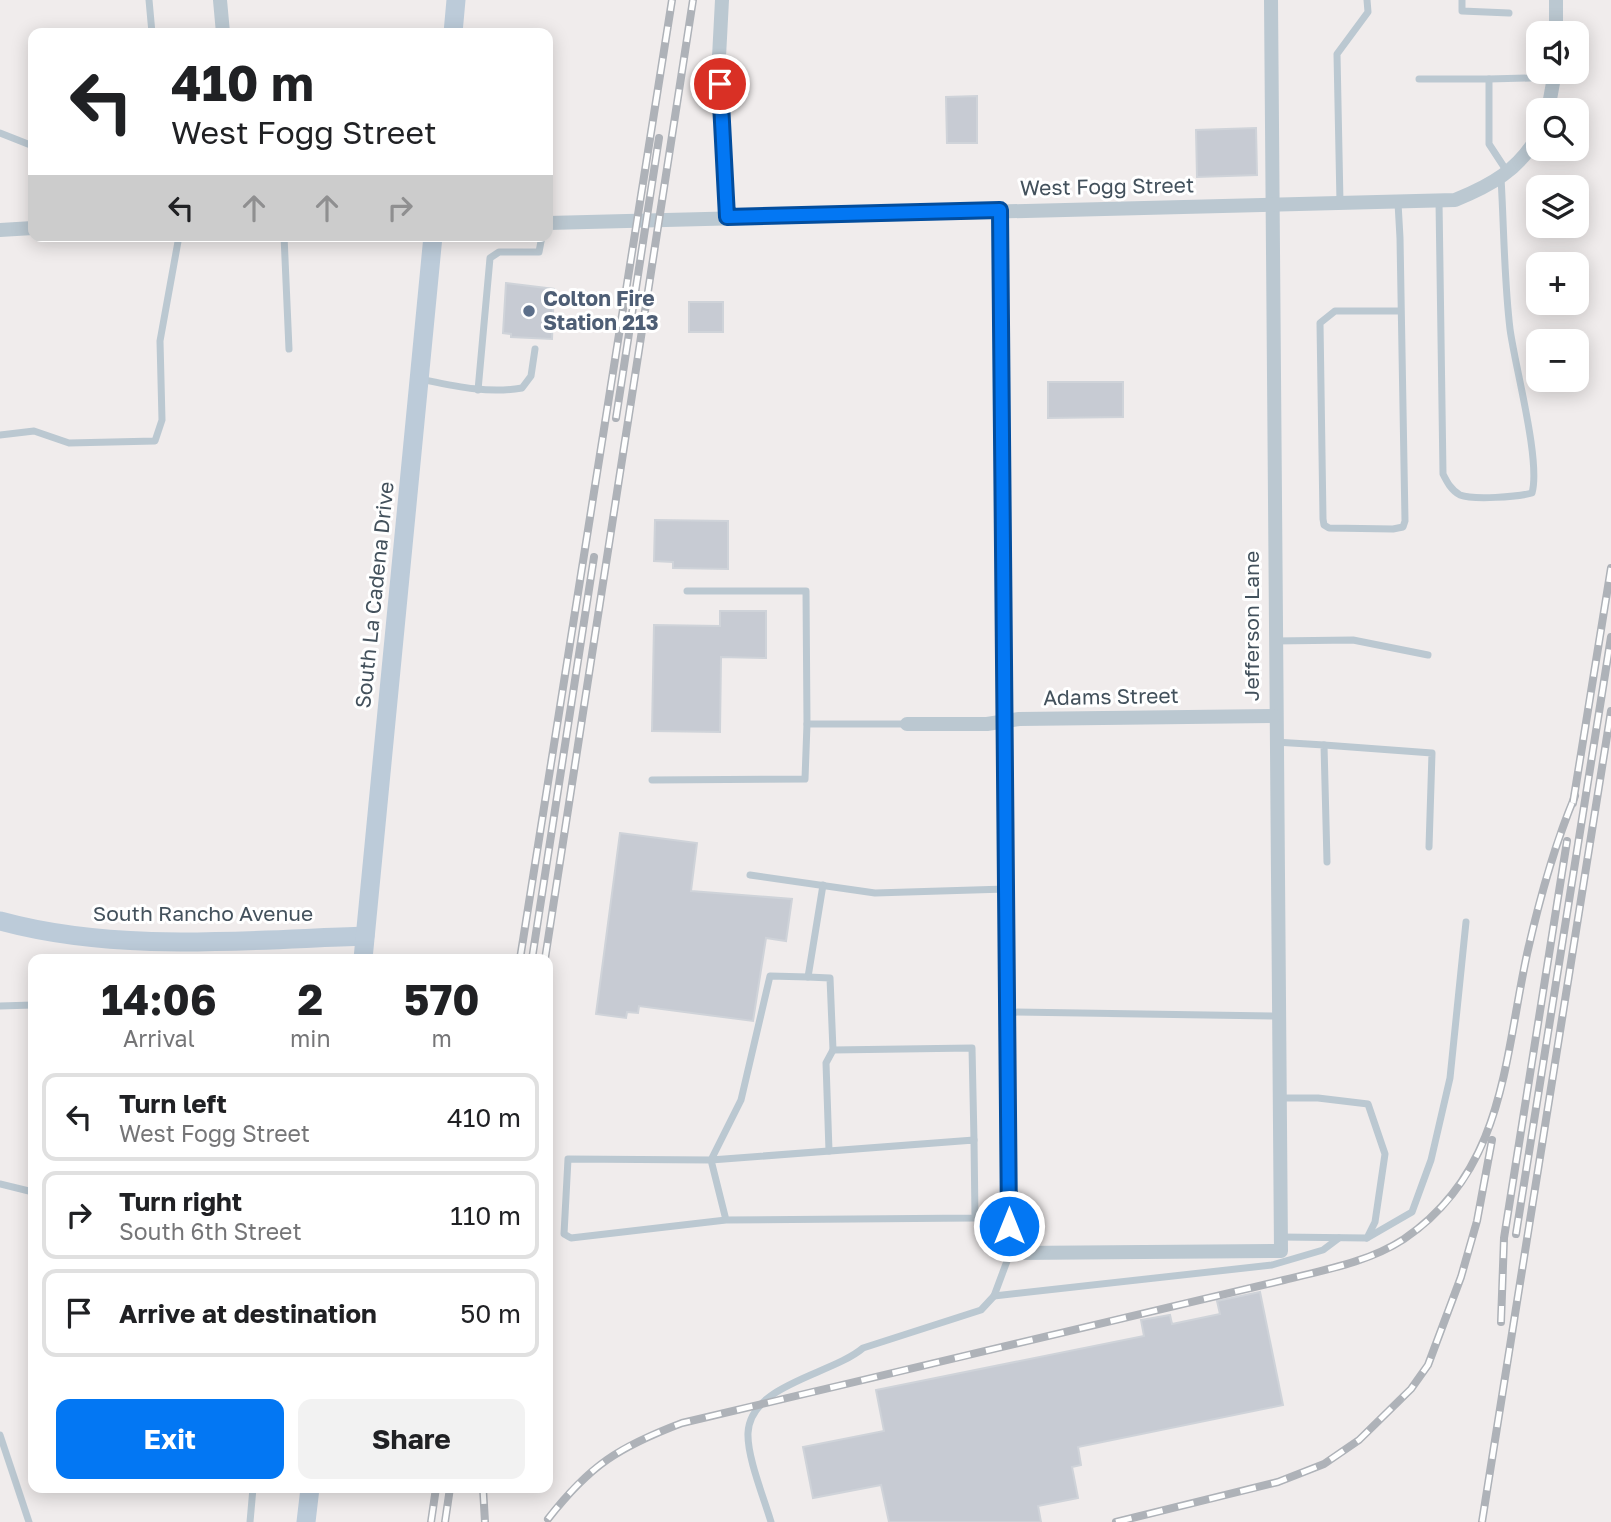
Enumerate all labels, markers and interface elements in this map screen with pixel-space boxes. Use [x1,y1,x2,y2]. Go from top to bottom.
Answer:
map controls [1526,21,1589,392]
button: sound [1526,21,1589,84]
text: 410 m [171,53,314,112]
pin [690,54,750,114]
icon: left [56,56,147,147]
icon: arrive [701,65,739,103]
button: search [1526,98,1589,161]
text: West Fogg Street [171,113,437,151]
street label: West Fogg Street [1020,171,1194,201]
button: layers [1526,175,1589,238]
icon: left [162,189,200,227]
icon: ahead [235,189,273,227]
icon: ahead [308,189,346,227]
icon: right [381,189,419,227]
button: + [1526,252,1589,315]
place label: Colton Fire Station 213 [543,285,659,335]
marker: Colton Fire Station 213 [521,303,537,319]
button: − [1526,329,1589,392]
street label: South La Cadena Drive [349,480,399,710]
street label: Jefferson Lane [1238,551,1264,701]
street label: Adams Street [1043,682,1179,710]
street label: South Rancho Avenue [93,900,313,926]
text: 14:06 [101,974,217,1024]
text: 2 [297,974,323,1024]
text: 570 [404,974,480,1024]
text: Arrival [123,1024,195,1052]
text: min [290,1024,331,1052]
text: m [432,1024,452,1052]
text: Turn left [119,1088,227,1119]
icon: left [60,1098,98,1136]
text: 410 m [447,1102,521,1133]
text: West Fogg Street [119,1119,310,1147]
text: Turn right [119,1186,242,1217]
position arrow [972,1189,1046,1263]
icon: right [60,1196,98,1234]
text: 110 m [450,1200,521,1231]
text: South 6th Street [119,1217,302,1245]
icon: arrive [60,1294,98,1332]
text: Arrive at destination [119,1298,377,1329]
text: 50 m [460,1298,521,1329]
button: Exit [56,1399,284,1479]
button: Share [298,1399,525,1479]

